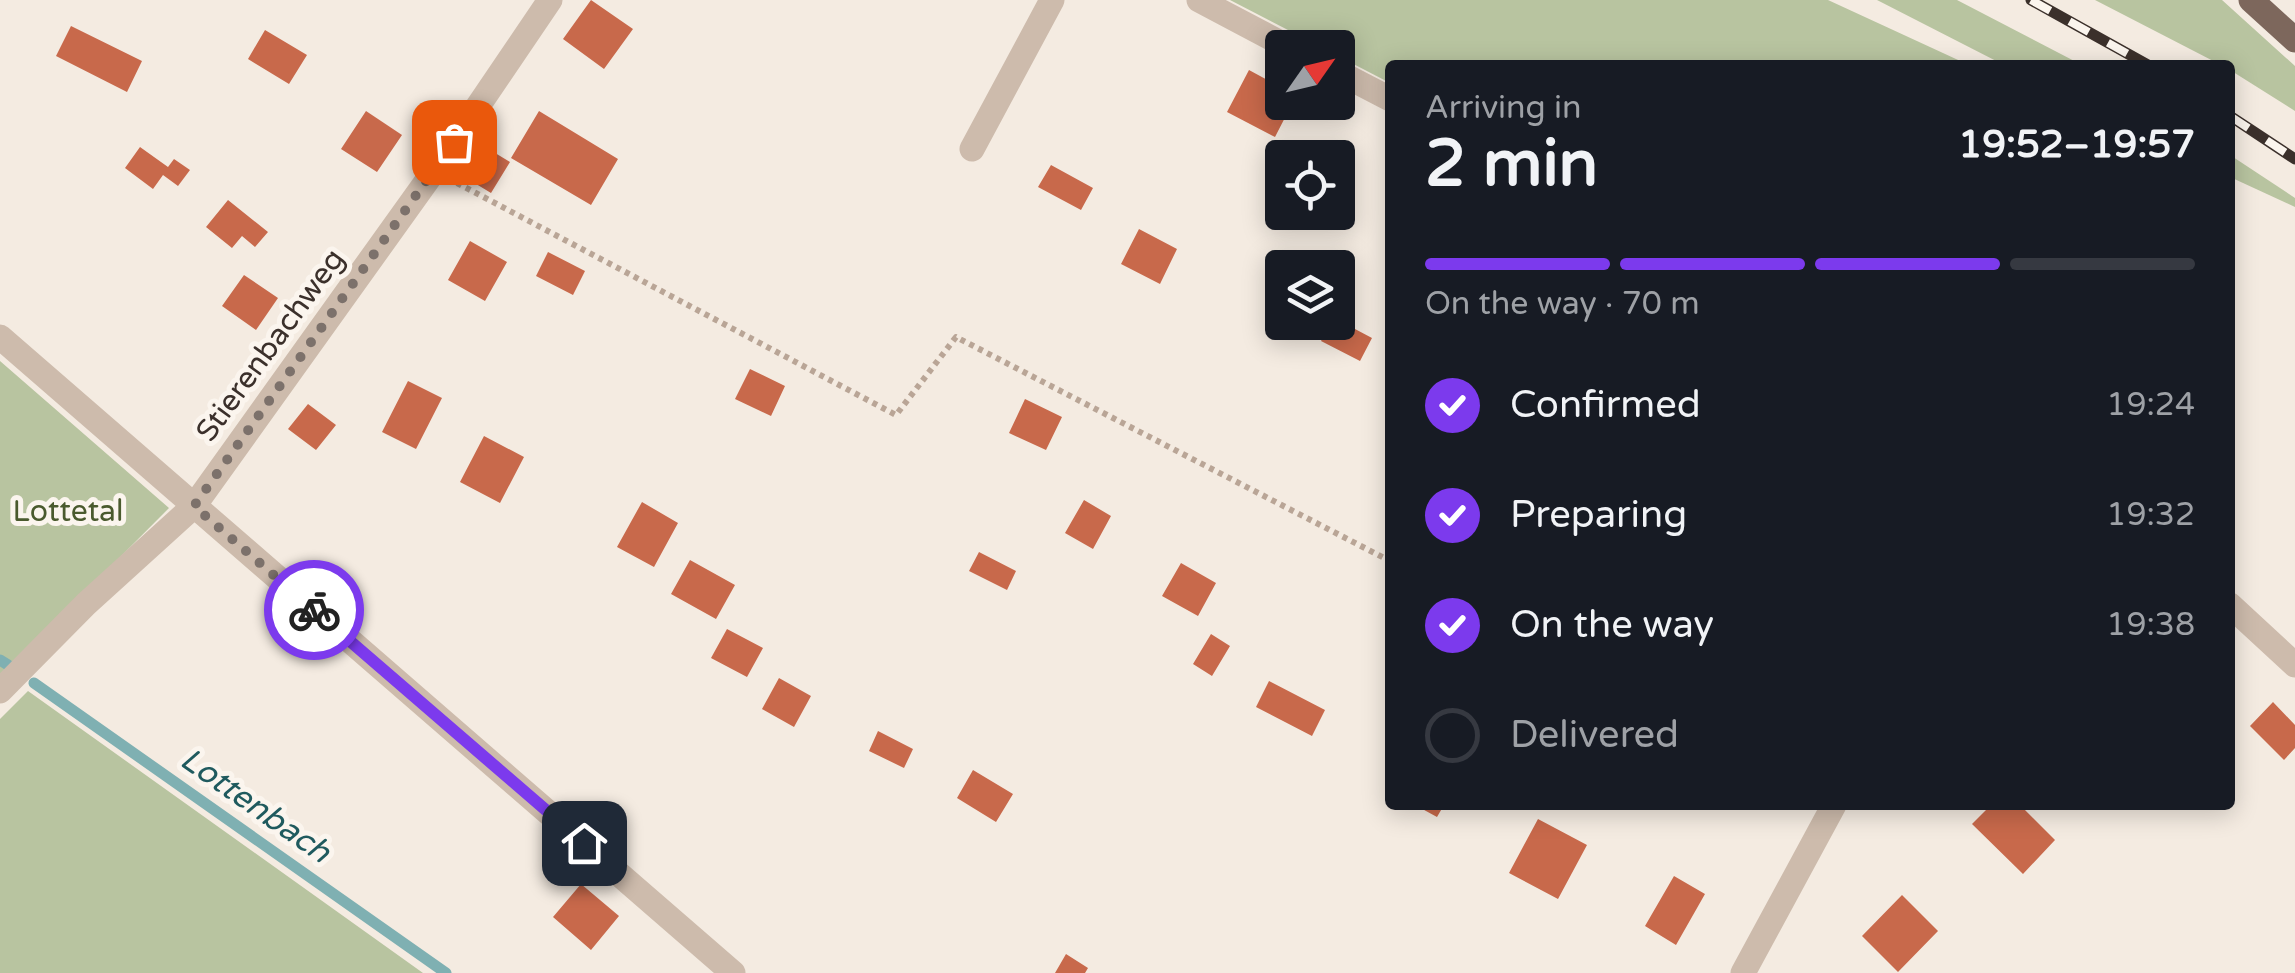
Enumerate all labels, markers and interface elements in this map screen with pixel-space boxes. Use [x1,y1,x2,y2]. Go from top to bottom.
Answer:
north arrow [1265,30,1355,120]
map controls [1265,30,1355,340]
text: Arriving in [1425,89,1582,127]
pin [412,100,497,185]
icon: bag [427,115,482,170]
text: 19:52–19:57 [1958,122,2195,168]
text: 2 min [1425,125,1598,204]
button: locate [1265,140,1355,230]
street label: Stierenbachweg [188,242,353,449]
button: layers [1265,250,1355,340]
text: On the way · 70 m [1425,285,1700,323]
icon: check [1425,378,1480,433]
text: Confirmed [1510,382,1701,428]
text: 19:24 [2106,386,2195,424]
icon: check [1425,488,1480,543]
text: Preparing [1510,492,1687,538]
park label: Lottetal [13,493,123,530]
text: 19:32 [2106,496,2195,534]
courier [264,560,364,660]
icon: bike [287,583,342,638]
icon: check [1425,598,1480,653]
text: On the way [1510,602,1714,648]
text: 19:38 [2106,606,2195,644]
text: Delivered [1510,712,1679,758]
water label: Lottenbach [173,740,339,872]
pin [542,801,627,886]
icon: home [557,816,612,871]

